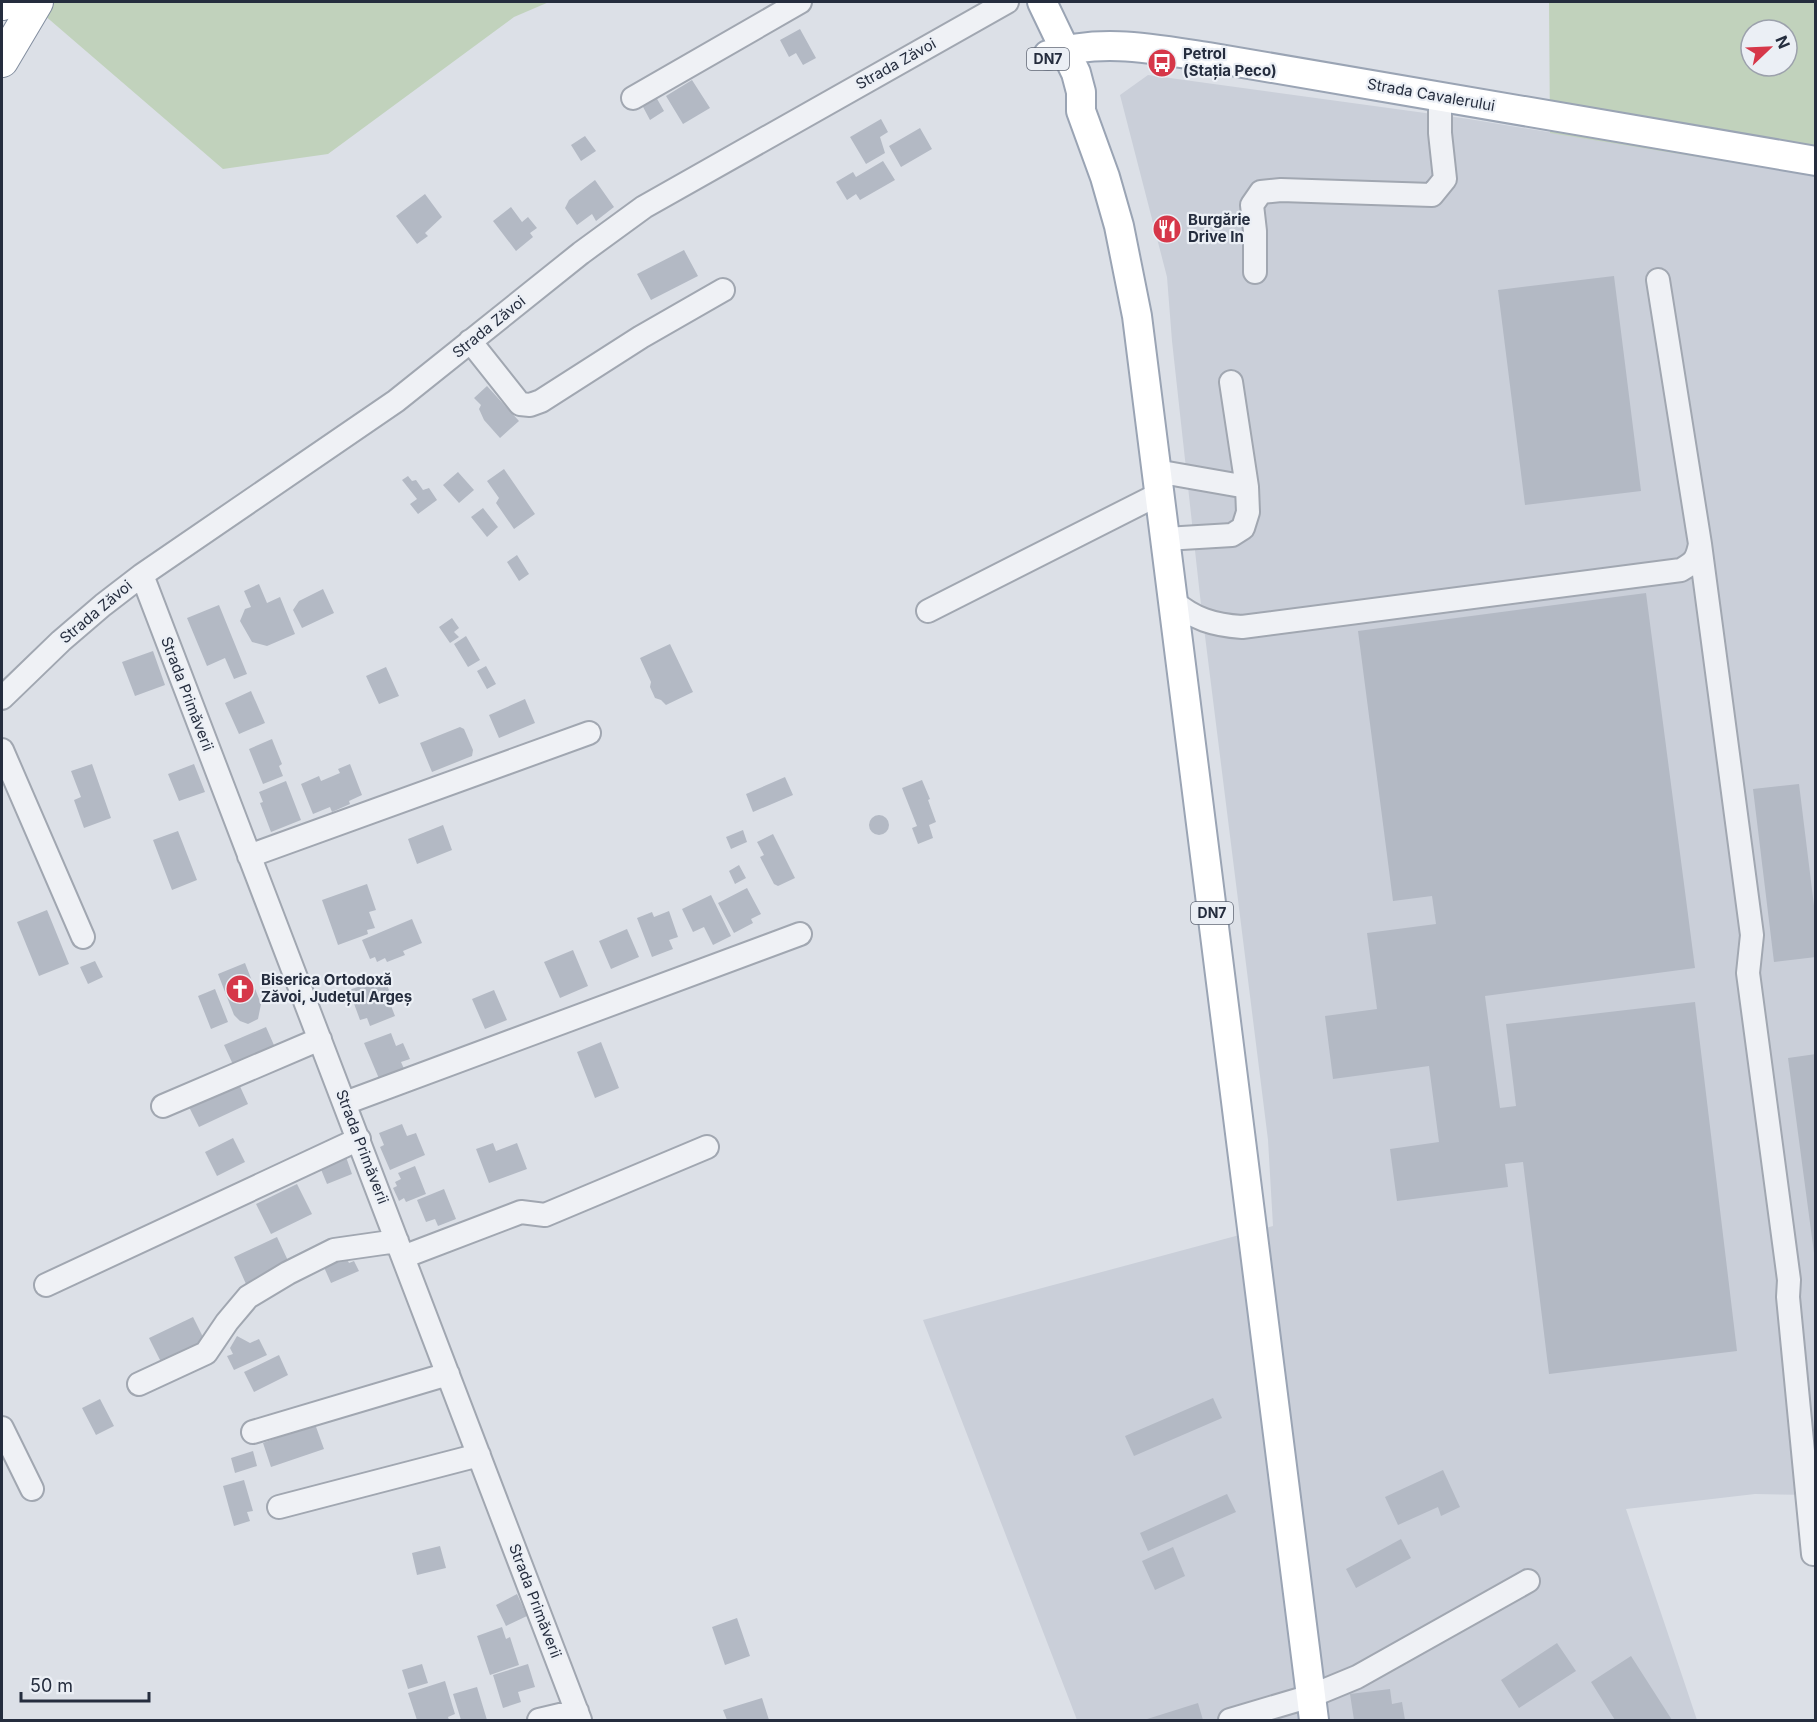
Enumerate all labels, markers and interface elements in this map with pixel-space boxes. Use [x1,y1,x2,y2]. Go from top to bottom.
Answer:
north arrow [1739,18,1799,78]
text: N [1771,33,1794,52]
street label: Strada Zăvoi [852,34,939,93]
place label: Petrol (Stația Peco) [1183,44,1277,80]
bus stop icon: Petrol (Stația Peco) [1146,47,1178,79]
road number: DN7 [1027,48,1069,70]
street label: Strada Cavalerului [1366,74,1496,115]
place label: Burgărie Drive In [1188,210,1250,246]
restaurant icon: Burgărie Drive In [1151,213,1183,245]
street label: Strada Zăvoi [448,291,529,362]
street label: Strada Zăvoi [56,576,136,647]
street label: Strada Primăverii [157,634,218,754]
road number: DN7 [1191,902,1233,924]
place label: Biserica Ortodoxă Zăvoi, Județul Argeș [261,970,412,1006]
church icon: Biserica Ortodoxă Zăvoi, Județul Argeș [224,973,256,1005]
street label: Strada Primăverii [332,1087,393,1207]
street label: Strada Primăverii [505,1541,566,1661]
scale bar [21,1665,148,1703]
text: 50 m [30,1675,73,1696]

